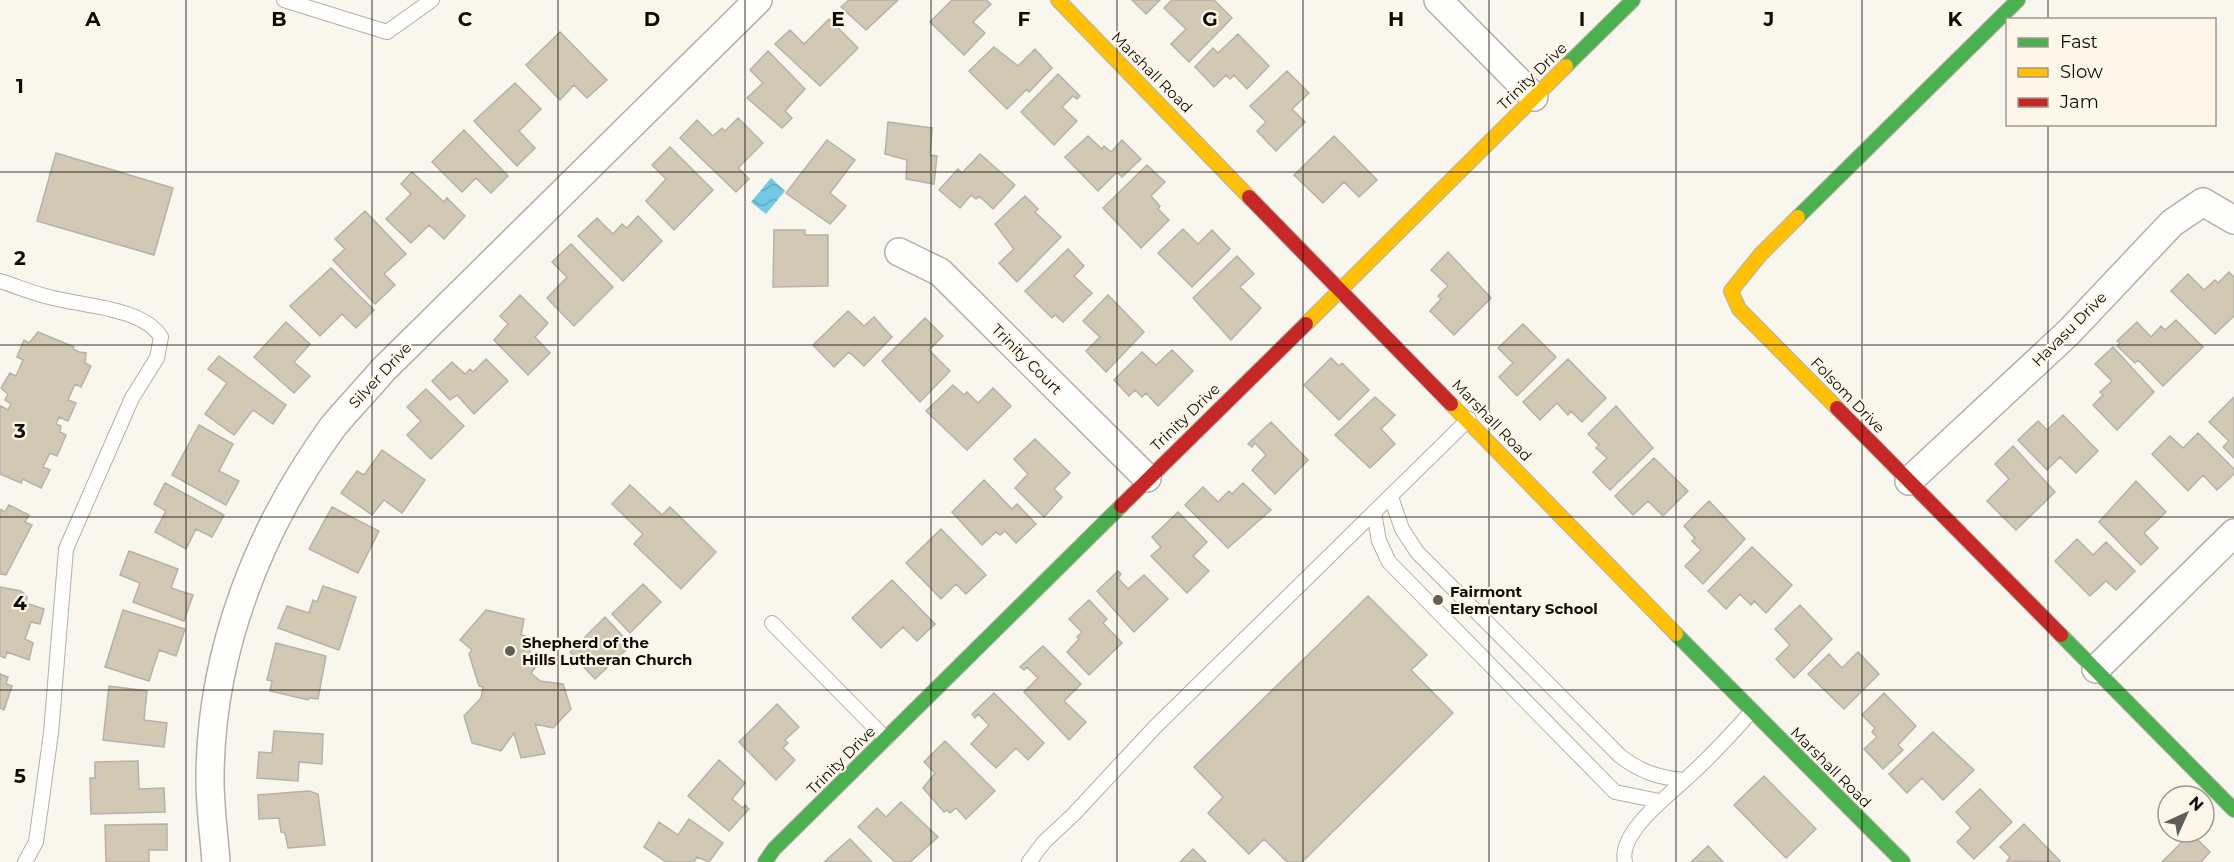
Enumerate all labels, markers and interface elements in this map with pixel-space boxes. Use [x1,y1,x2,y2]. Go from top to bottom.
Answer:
text: A [84,7,101,31]
text: B [271,7,287,31]
text: C [458,7,473,31]
text: D [644,7,660,31]
text: E [831,7,845,31]
text: F [1018,7,1031,31]
text: G [1202,7,1218,31]
text: H [1388,7,1404,31]
text: I [1579,7,1585,31]
text: J [1763,7,1774,31]
text: K [1948,7,1964,31]
legend [2006,18,2216,126]
street label: Marshall Road [1108,28,1196,116]
text: Fast [2060,31,2098,53]
street label: Trinity Drive [1493,38,1571,114]
text: Slow [2060,61,2103,83]
text: 1 [16,74,24,98]
text: Jam [2059,91,2099,113]
text: 2 [14,246,26,270]
street label: Havasu Drive [2028,288,2110,370]
street label: Trinity Court [988,320,1066,398]
street label: Silver Drive [345,338,415,412]
street label: Folsom Drive [1807,353,1889,437]
street label: Marshall Road [1448,375,1536,465]
street label: Trinity Drive [1146,379,1224,455]
text: 3 [13,419,26,443]
place label: Fairmont Elementary School [1450,582,1598,618]
text: 4 [13,591,27,615]
marker: Fairmont Elementary School [1431,593,1445,607]
place label: Shepherd of the Hills Lutheran Church [522,633,692,669]
marker: Shepherd of the Hills Lutheran Church [503,644,517,658]
street label: Trinity Drive [803,722,879,798]
street label: Marshall Road [1787,723,1875,811]
text: 5 [14,764,26,788]
north arrow [2156,784,2216,844]
text: N [2185,792,2208,815]

